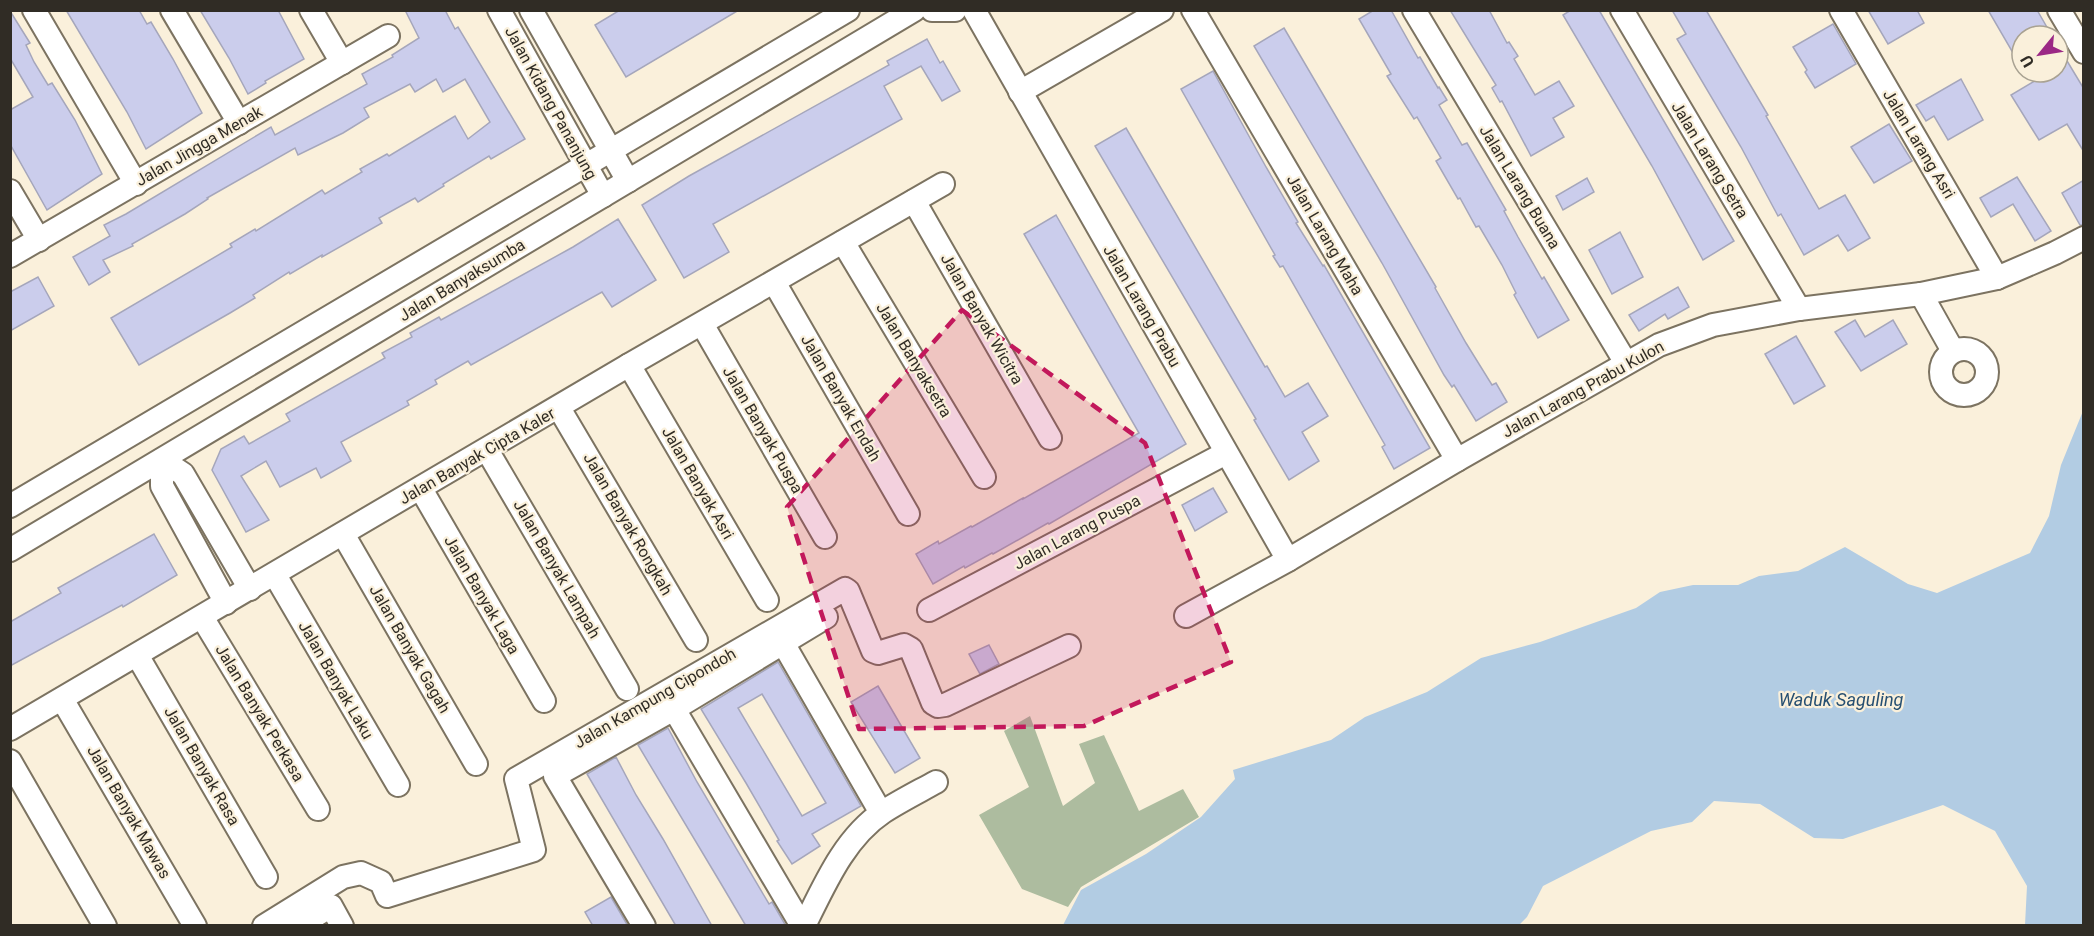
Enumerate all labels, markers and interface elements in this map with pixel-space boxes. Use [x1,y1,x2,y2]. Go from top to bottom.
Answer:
street label: Jalan Kidang Pananjung [501,23,601,183]
north arrow [2010,24,2070,84]
text: U [2017,52,2038,71]
street label: Jalan Larang Asri [1879,86,1959,202]
street label: Jalan Larang Setra [1668,98,1752,222]
street label: Jalan Jingga Menak [132,102,267,190]
street label: Jalan Larang Buana [1476,122,1564,252]
street label: Jalan Larang Maha [1283,171,1367,299]
street label: Jalan Banyaksumba [396,235,528,325]
street label: Jalan Larang Prabu [1099,242,1185,370]
street label: Jalan Banyak Wicitra [937,250,1027,388]
street label: Jalan Banyaksetra [872,299,956,421]
street label: Jalan Banyak Endah [797,331,885,465]
street label: Jalan Larang Prabu Kulon [1499,337,1667,441]
street label: Jalan Banyak Puspa [719,363,807,497]
street label: Jalan Banyak Cipta Kaler [396,403,559,508]
street label: Jalan Banyak Asri [658,423,738,543]
street label: Jalan Banyak Rongkah [579,449,677,599]
street label: Jalan Larang Puspa [1010,491,1144,573]
street label: Jalan Banyak Lampah [510,496,604,642]
street label: Jalan Banyak Laga [440,532,524,658]
street label: Jalan Banyak Gagah [366,582,454,716]
street label: Jalan Banyak Laku [295,618,377,742]
street label: Jalan Banyak Perkasa [212,641,308,785]
street label: Jalan Kampung Cipondoh [571,644,739,752]
water label: Waduk Saguling [1779,689,1904,710]
street label: Jalan Banyak Rasa [160,703,244,829]
street label: Jalan Banyak Mawas [83,742,175,882]

